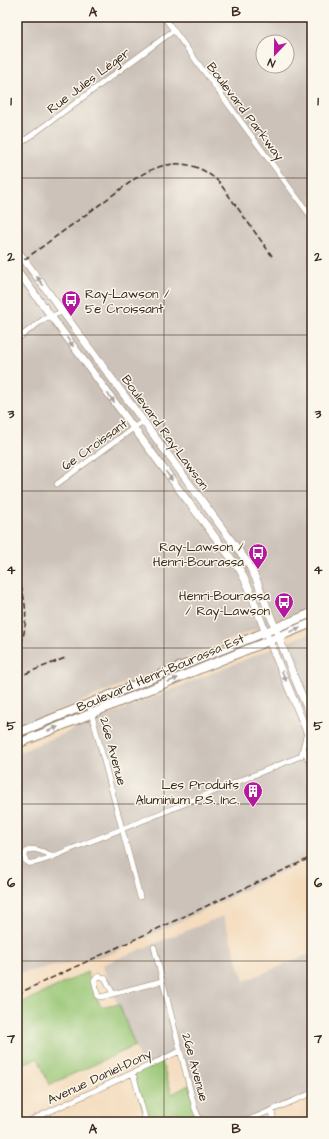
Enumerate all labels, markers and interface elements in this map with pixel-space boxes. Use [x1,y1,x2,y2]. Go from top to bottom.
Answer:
text: A [89,3,98,21]
text: B [231,3,241,21]
north arrow [255,34,295,74]
street label: Rue Jules Léger [44,44,134,119]
text: N [265,55,277,71]
street label: Boulevard Parkway [201,59,288,165]
text: 1 [10,92,12,110]
text: 1 [317,92,319,110]
text: 2 [6,248,15,266]
text: 2 [313,248,322,266]
one-way arrow [36,276,44,286]
place label: Ray-Lawson / 5e Croissant [85,285,170,318]
bus stop icon: Ray-Lawson / 5e Croissant [60,289,82,317]
one-way arrow [66,337,74,347]
street label: Boulevard Ray-Lawson [116,371,213,495]
one-way arrow [107,392,116,403]
text: 3 [7,405,15,423]
text: 3 [314,405,322,423]
street label: 6e Croissant [58,414,132,475]
one-way arrow [165,471,173,482]
place label: Ray-Lawson / Henri-Bourassa [153,538,244,571]
bus stop icon: Ray-Lawson / Henri-Bourassa [247,542,269,570]
text: 4 [7,561,16,579]
text: 4 [314,561,323,579]
place label: Henri-Bourassa / Ray-Lawson [179,587,270,621]
bus stop icon: Henri-Bourassa / Ray-Lawson [273,591,295,619]
one-way arrow [290,626,302,632]
street label: Boulevard Henri-Bourassa Est [74,629,248,716]
one-way arrow [281,670,287,682]
one-way arrow [168,677,179,683]
street label: 26e Avenue [95,715,131,787]
text: 5 [6,717,16,735]
text: 5 [313,717,323,735]
one-way arrow [48,726,60,732]
place label: Les Produits Aluminium P.S. Inc. [136,776,239,809]
building icon: Les Produits Aluminium P.S. Inc. [242,780,264,808]
text: 6 [7,874,16,892]
text: 6 [314,874,323,892]
text: 7 [6,1030,16,1048]
text: 7 [313,1030,323,1048]
street label: 26e Avenue [177,1031,213,1103]
street label: Avenue Daniel-Dony [44,1045,155,1110]
text: A [89,1120,98,1138]
text: B [231,1120,241,1138]

